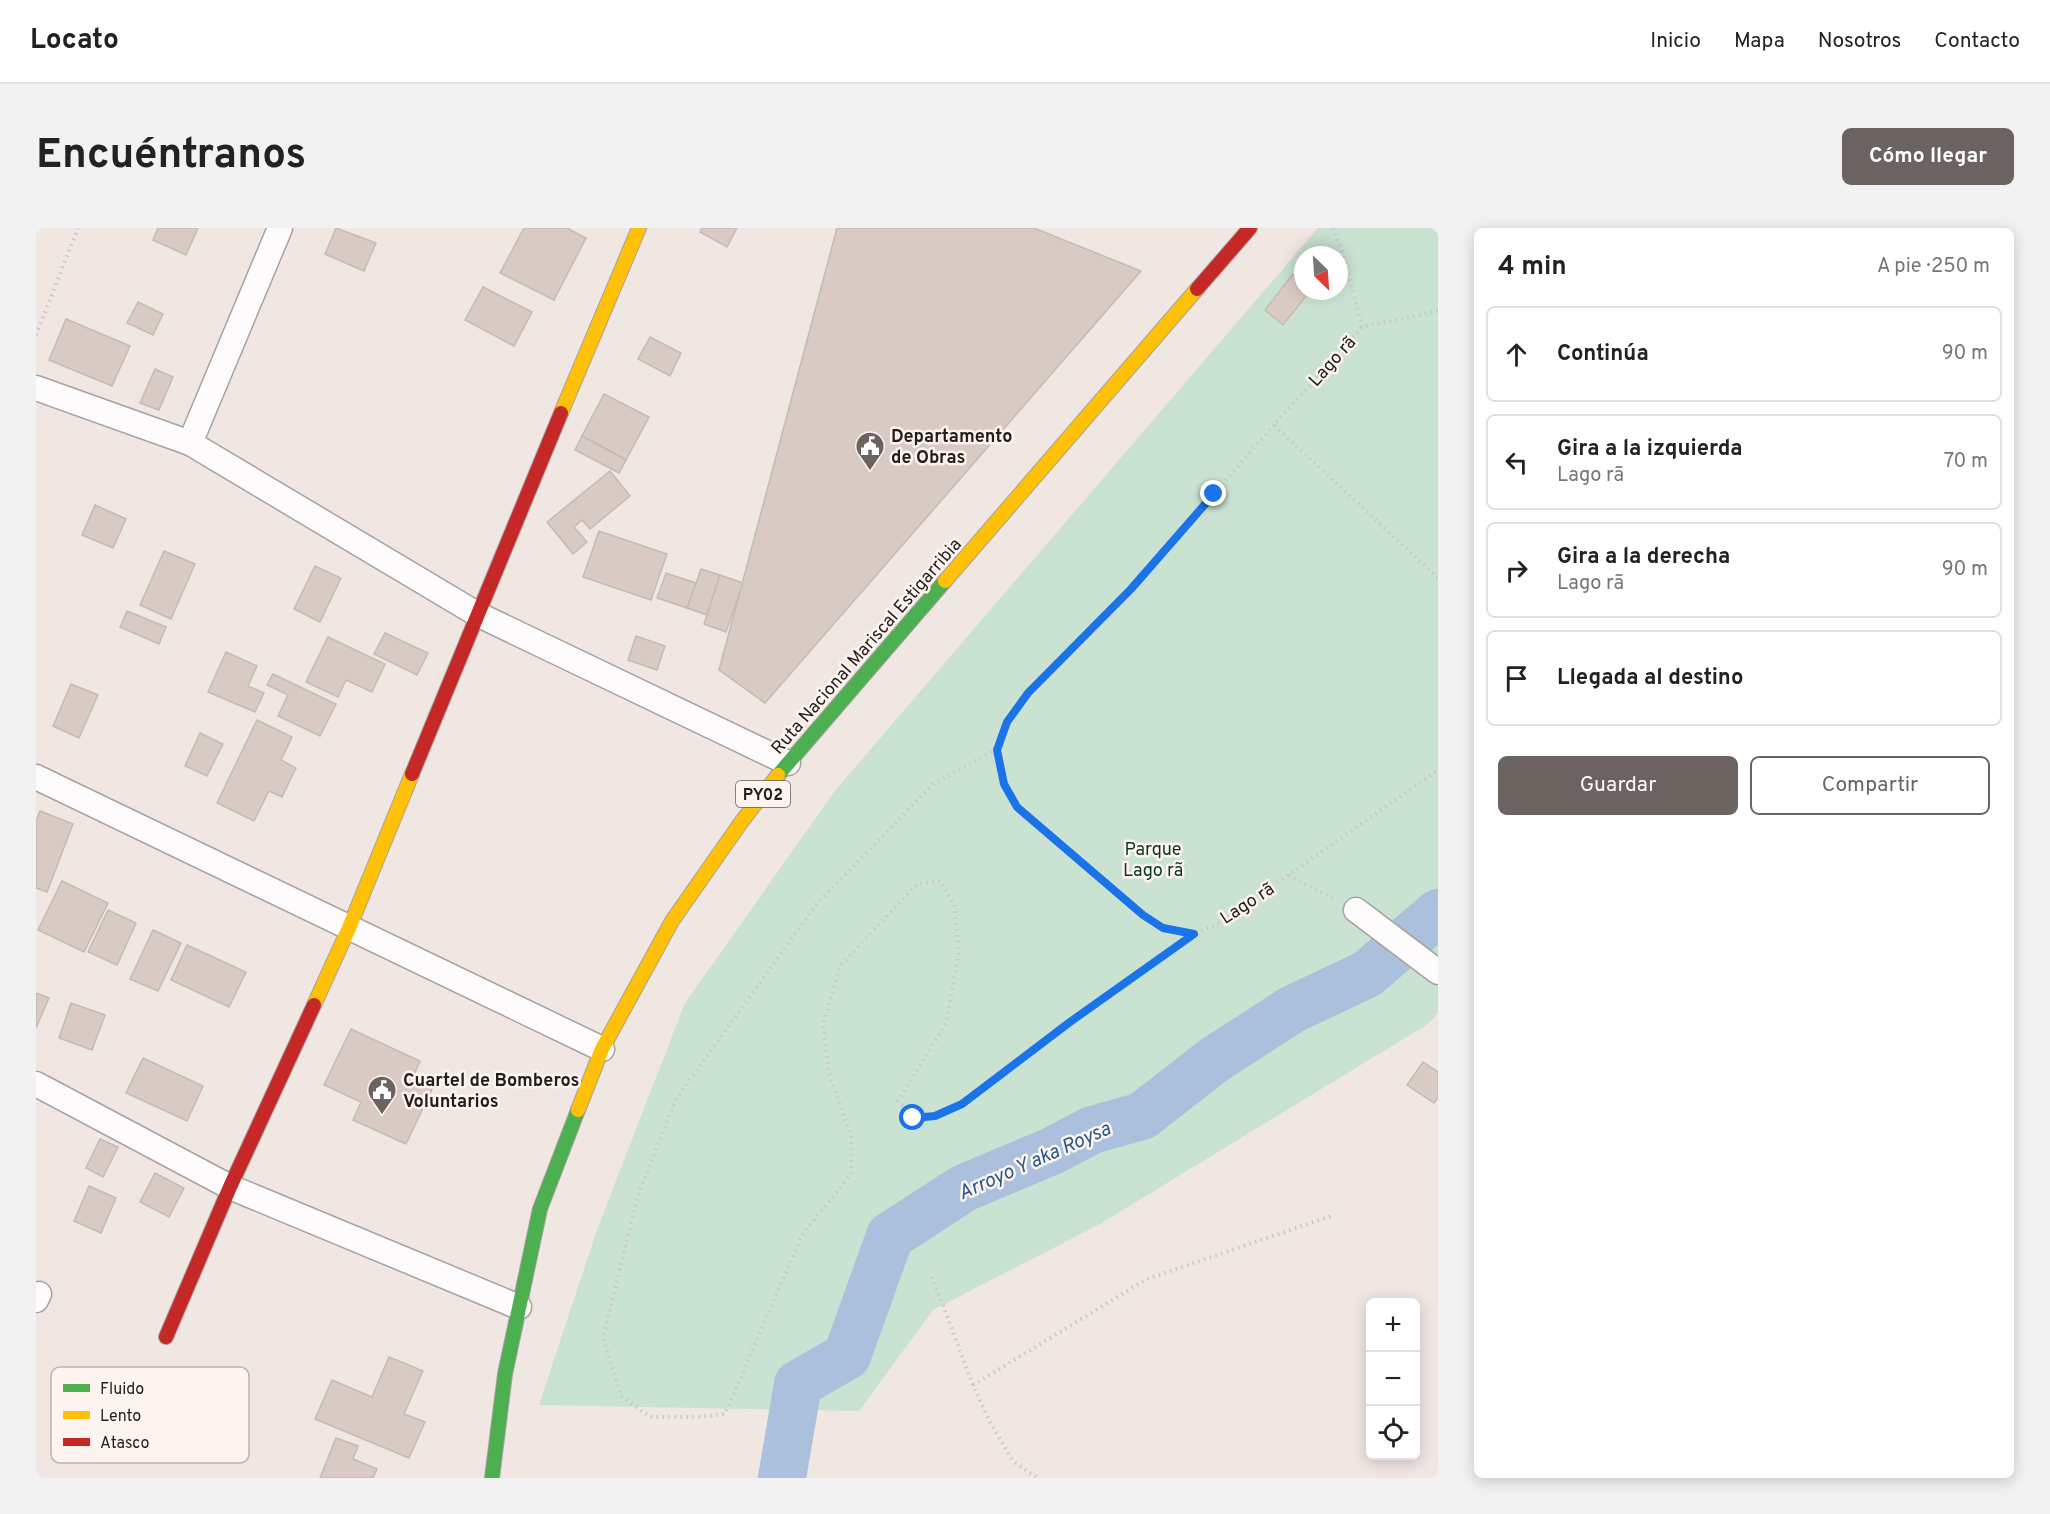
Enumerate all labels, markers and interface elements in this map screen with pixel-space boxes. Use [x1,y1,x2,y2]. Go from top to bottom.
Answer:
text: Locato [30,23,119,59]
text: Inicio [1650,28,1701,55]
text: Mapa [1734,28,1785,55]
text: Nosotros [1818,28,1901,55]
text: Contacto [1934,28,2020,55]
button: Cómo llegar [1842,128,2014,185]
text: Encuéntranos [36,130,306,183]
north arrow [1294,246,1348,300]
text: 4 min [1498,251,1567,284]
text: A pie · 250 m [1877,254,1990,280]
street label: Lago rã [1304,332,1362,392]
icon: ahead [1500,338,1533,371]
text: Continúa [1557,341,1649,368]
text: 90 m [1942,341,1988,367]
place label: Departamento de Obras [891,426,1012,470]
public building icon: Departamento de Obras [854,430,886,472]
text: Gira a la izquierda [1557,436,1743,463]
icon: left [1500,446,1533,479]
text: 70 m [1944,449,1988,475]
text: Lago rã [1557,463,1624,489]
route end [1200,480,1226,506]
street label: Ruta Nacional Mariscal Estigarribia [767,534,967,760]
text: Gira a la derecha [1557,544,1730,571]
icon: right [1500,554,1533,587]
text: 90 m [1942,557,1988,583]
text: Lago rã [1557,571,1624,597]
icon: arrive [1500,662,1533,695]
text: Llegada al destino [1557,665,1743,692]
button: Guardar [1498,756,1738,815]
button: Compartir [1750,756,1990,815]
road number: PY02 [736,781,790,807]
park label: Parque Lago rã [1123,839,1183,883]
street label: Lago rã [1216,878,1279,930]
place label: Cuartel de Bomberos Voluntarios [403,1070,579,1114]
public building icon: Cuartel de Bomberos Voluntarios [366,1074,398,1116]
route start [899,1104,925,1130]
water label: Arroyo Y aka Roysa [955,1116,1116,1207]
map controls [1366,1298,1420,1460]
button: + [1366,1298,1420,1352]
button: − [1366,1352,1420,1406]
legend [51,1367,249,1463]
text: Fluido [100,1380,144,1400]
button: locate [1366,1406,1420,1460]
text: Lento [100,1407,141,1427]
text: Atasco [100,1434,149,1454]

